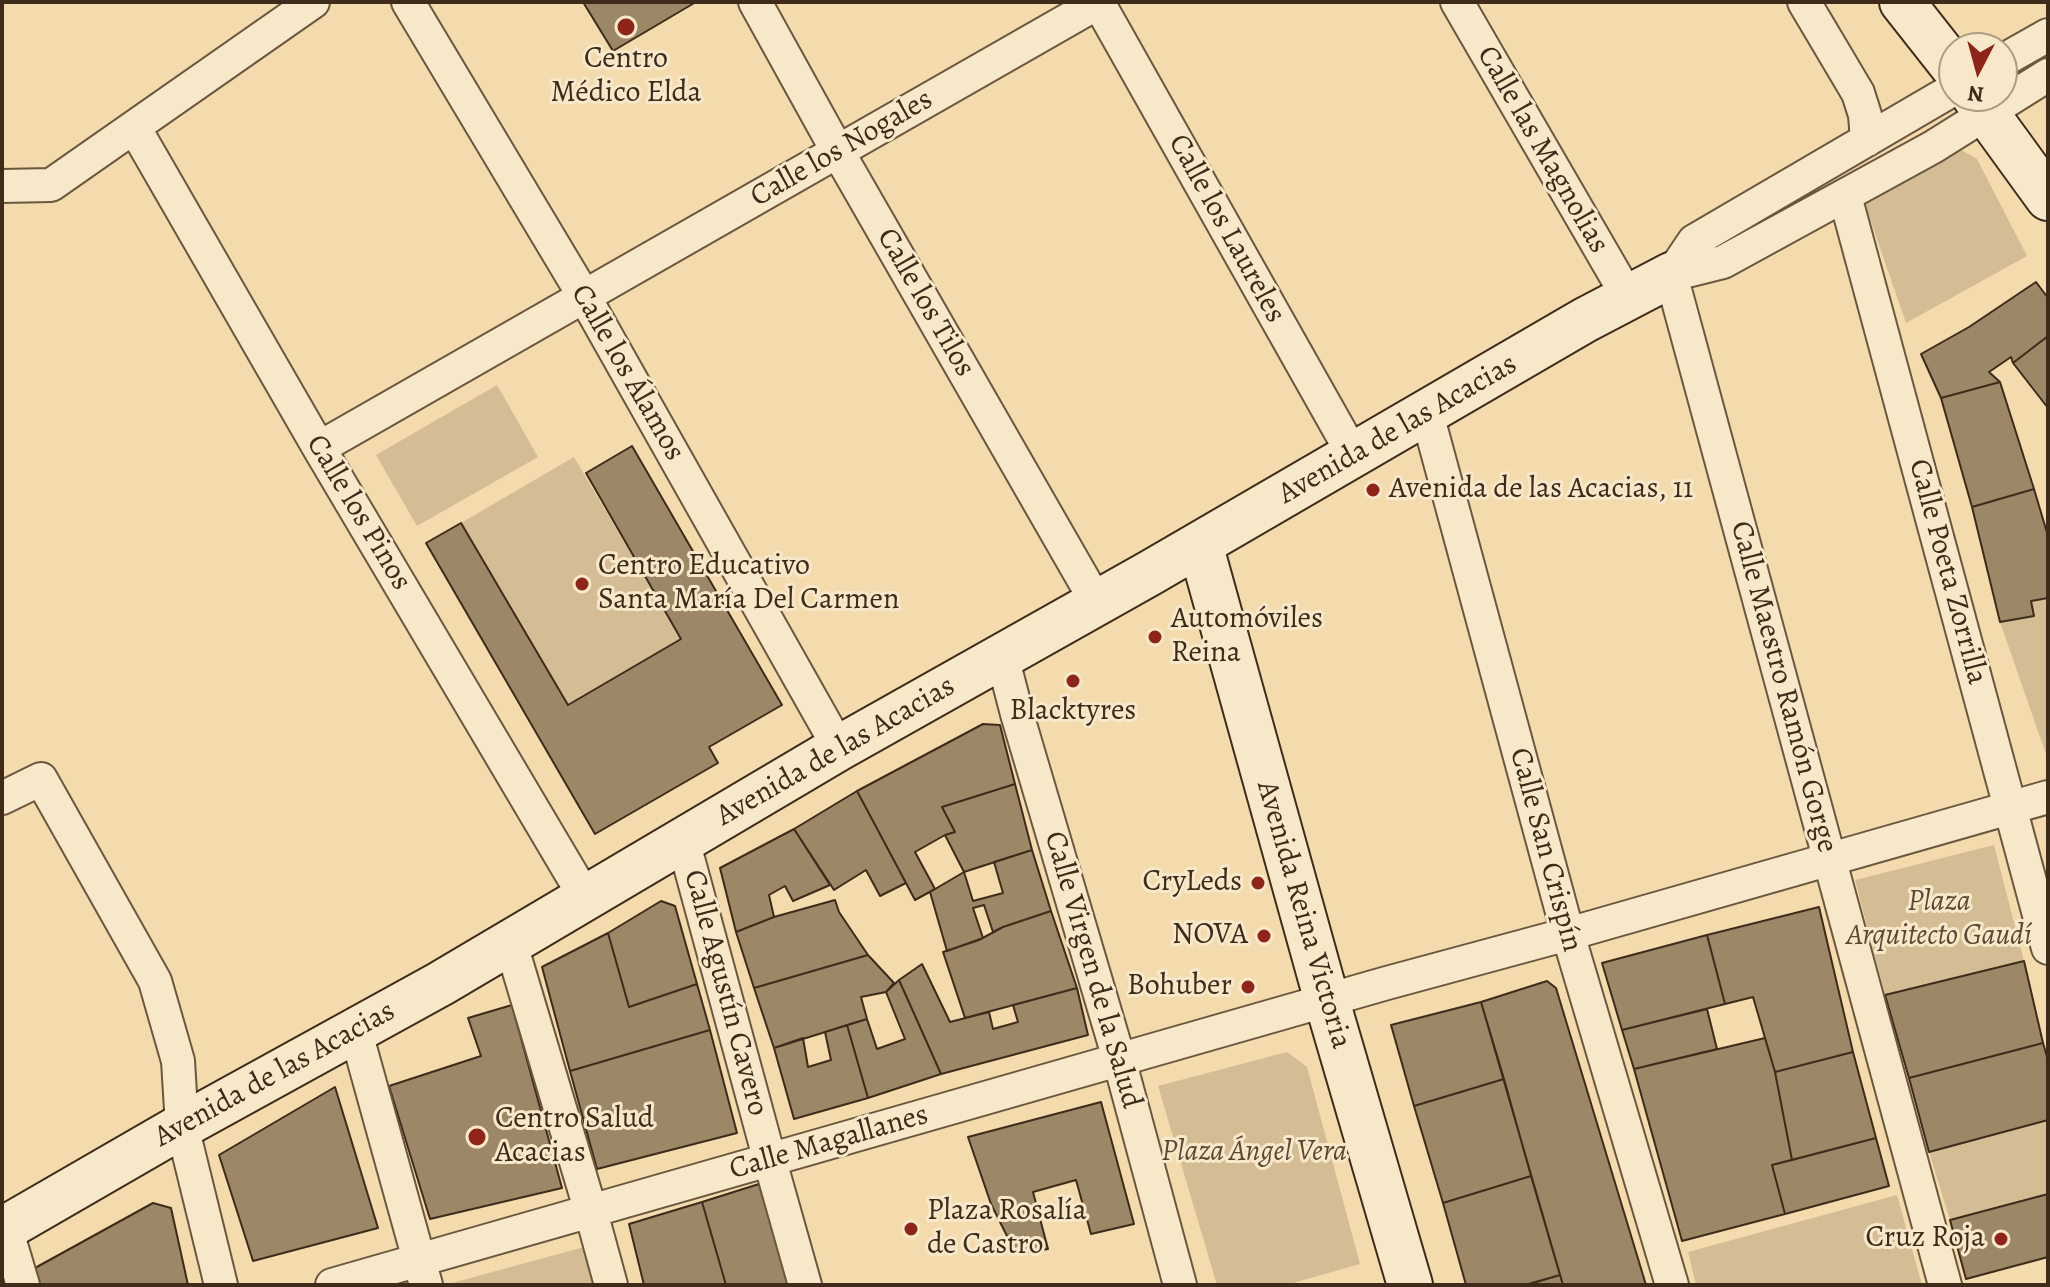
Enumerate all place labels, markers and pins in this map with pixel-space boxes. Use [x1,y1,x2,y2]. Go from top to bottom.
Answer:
marker: Centro Médico Elda [615,16,637,38]
place label: Centro Médico Elda [550,42,702,112]
place label: Avenida de las Acacias, 11 [1389,472,1693,508]
marker: Avenida de las Acacias, 11 [1364,481,1382,499]
place label: Centro Educativo Santa María Del Carmen [598,549,899,620]
marker: Centro Educativo Santa María Del Carmen [573,575,591,593]
place label: Automóviles Reina [1171,602,1323,672]
marker: Automóviles Reina [1146,628,1164,646]
marker: Blacktyres [1064,672,1082,690]
place label: Blacktyres [1010,694,1136,730]
place label: CryLeds [1143,865,1242,901]
marker: CryLeds [1249,874,1267,892]
place label: NOVA [1172,918,1248,954]
marker: NOVA [1255,927,1273,945]
place label: Bohuber [1127,969,1232,1005]
marker: Bohuber [1239,978,1257,996]
place label: Centro Salud Acacias [495,1102,654,1172]
marker: Centro Salud Acacias [466,1126,488,1148]
place label: Plaza Rosalía de Castro [927,1194,1087,1264]
marker: Plaza Rosalía de Castro [902,1220,920,1238]
place label: Cruz Roja [1866,1221,1985,1257]
marker: Cruz Roja [1992,1230,2010,1248]

